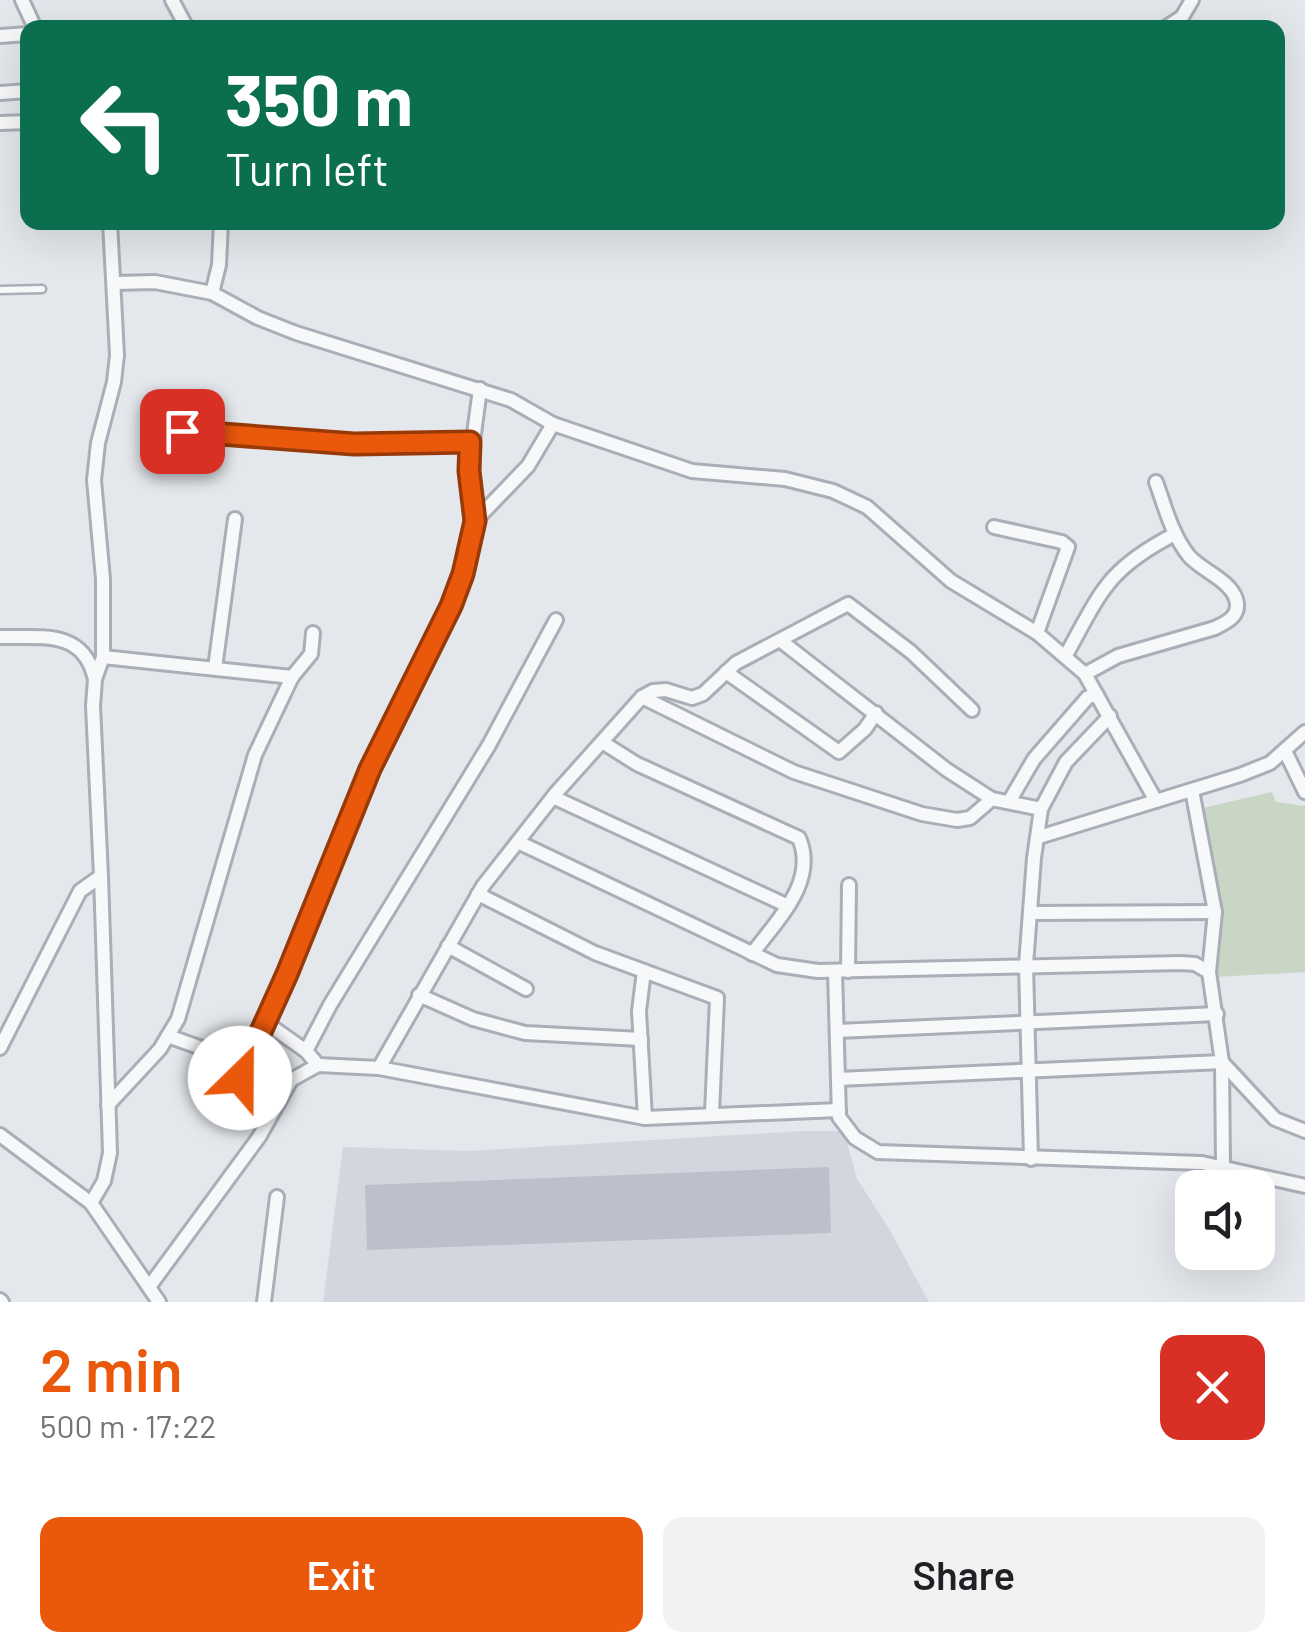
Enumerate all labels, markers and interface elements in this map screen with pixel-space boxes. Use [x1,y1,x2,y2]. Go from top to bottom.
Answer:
text: 350 m [225,56,413,140]
icon: left [60,60,190,190]
text: Turn left [225,141,389,195]
pin [140,389,225,474]
icon: arrive [155,404,210,459]
position arrow [188,1026,292,1130]
map controls [1175,1170,1275,1270]
button: sound [1175,1170,1275,1270]
text: 2 min [40,1332,183,1404]
button: close [1160,1335,1265,1440]
text: 500 m · 17:22 [40,1406,216,1444]
button: Exit [40,1517,643,1632]
button: Share [663,1517,1265,1632]

